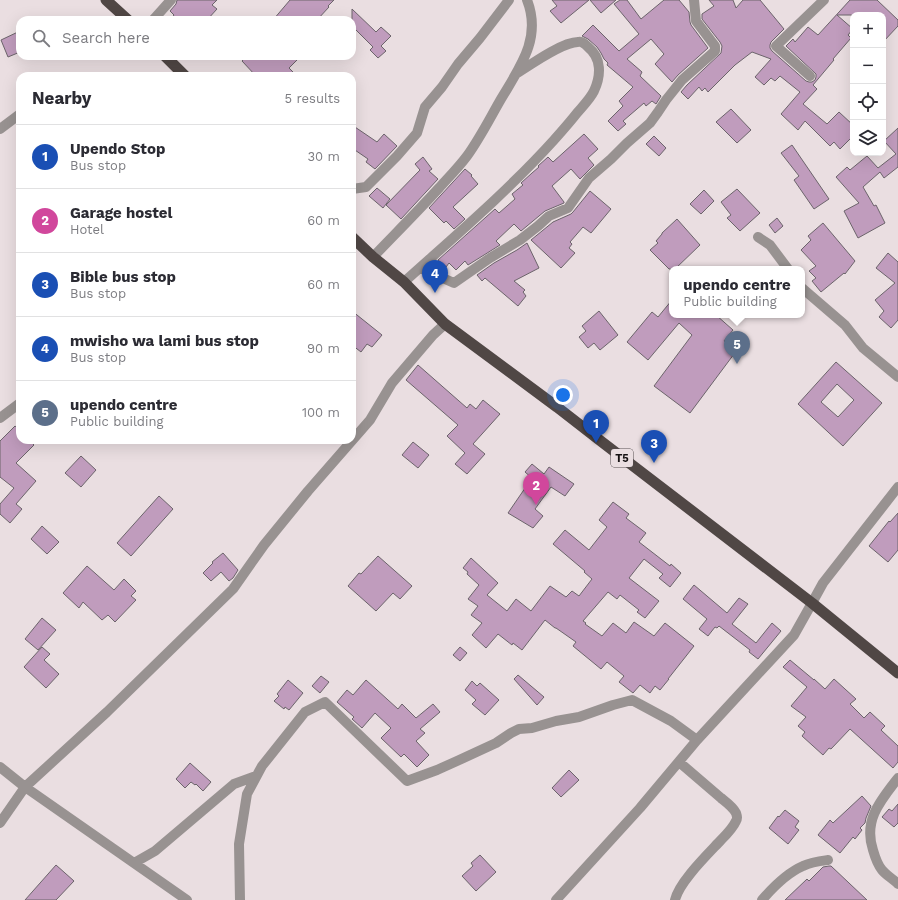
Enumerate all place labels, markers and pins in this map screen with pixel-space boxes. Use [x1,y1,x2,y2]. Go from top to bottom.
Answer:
pin: 4 [422,260,448,293]
pin: 5 [724,331,750,364]
pin: 1 [583,410,609,443]
pin: 3 [641,430,667,463]
pin: 2 [523,472,549,505]

